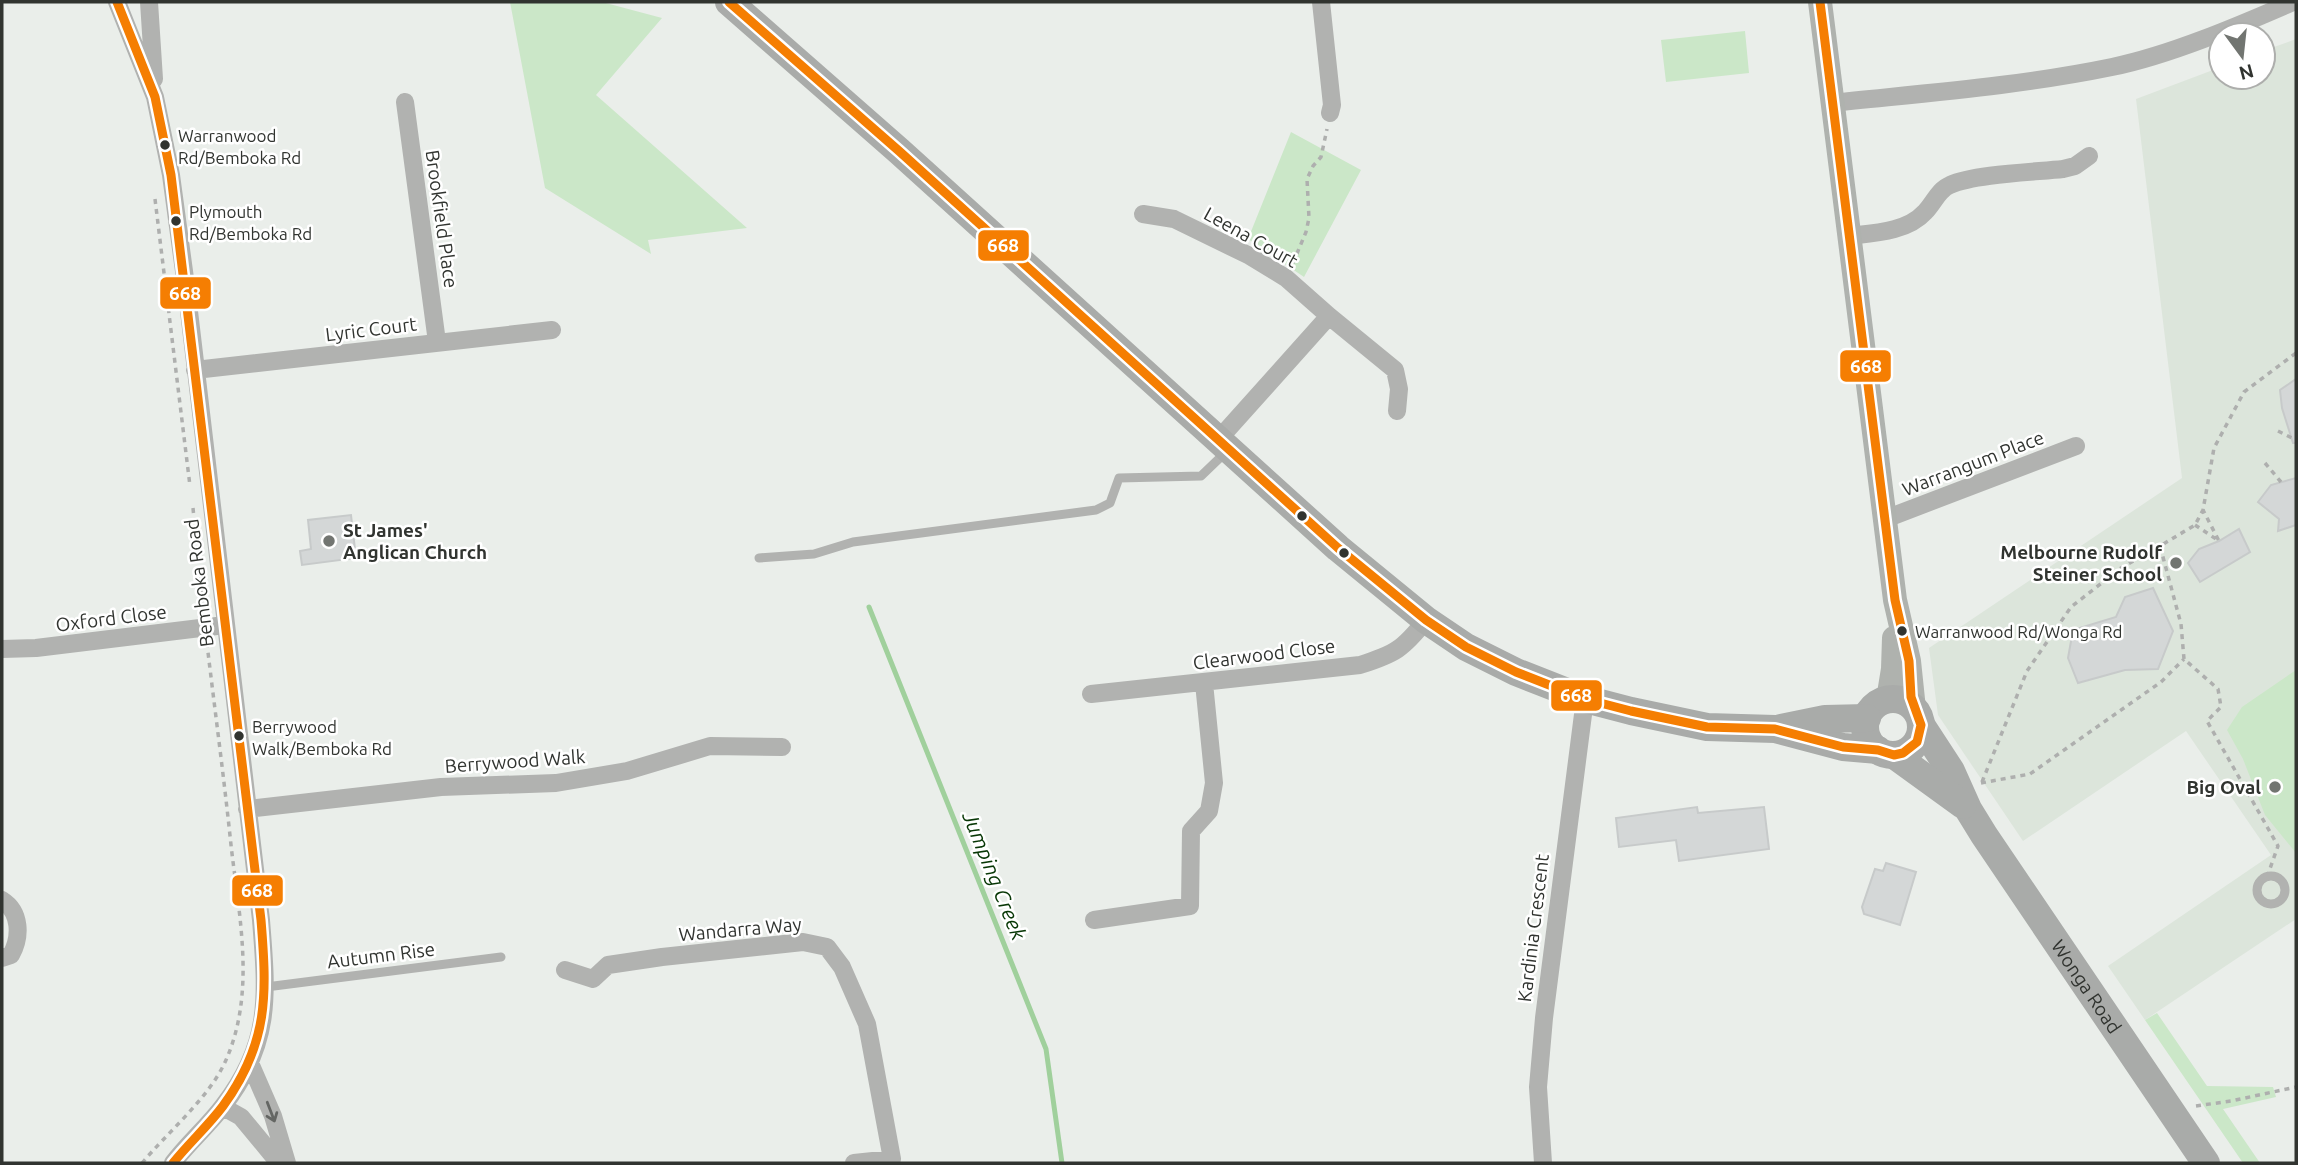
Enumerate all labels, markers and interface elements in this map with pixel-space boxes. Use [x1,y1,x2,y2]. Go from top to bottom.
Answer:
north arrow [2207,21,2277,91]
text: N [2237,60,2256,85]
place label: Warranwood Rd/Bemboka Rd [178,126,301,167]
marker: Warranwood Rd/Bemboka Rd [158,138,172,152]
street label: Brookfield Place [421,149,463,289]
place label: Plymouth Rd/Bemboka Rd [189,202,312,243]
street label: Leena Court [1200,202,1302,272]
marker: Plymouth Rd/Bemboka Rd [169,214,183,228]
line badge: 668 [977,229,1030,262]
text: 668 [987,234,1019,256]
line badge: 668 [159,276,212,310]
text: 668 [169,282,201,304]
street label: Lyric Court [324,312,418,346]
line badge: 668 [1839,349,1892,383]
text: 668 [1850,355,1882,377]
street label: Warrangum Place [1899,426,2047,500]
unlabelled marker [1295,509,1309,523]
street label: Bemboka Road [180,518,218,648]
place label: St James' Anglican Church [343,519,487,563]
marker: St James' Anglican Church [321,533,337,549]
place label: Melbourne Rudolf Steiner School [2000,541,2162,585]
unlabelled marker [1337,546,1351,560]
marker: Melbourne Rudolf Steiner School [2168,555,2184,571]
street label: Oxford Close [54,600,168,636]
place label: Warranwood Rd/Wonga Rd [1915,622,2123,641]
marker: Warranwood Rd/Wonga Rd [1895,624,1909,638]
street label: Clearwood Close [1192,634,1336,674]
line badge: 668 [1550,679,1603,712]
text: 668 [1560,684,1592,706]
place label: Berrywood Walk/Bemboka Rd [252,717,392,758]
marker: Berrywood Walk/Bemboka Rd [232,729,246,743]
street label: Berrywood Walk [444,745,586,777]
place label: Big Oval [2186,776,2261,798]
marker: Big Oval [2267,779,2283,795]
water label: Jumping Creek [958,807,1032,943]
street label: Kardinia Crescent [1513,852,1553,1003]
line badge: 668 [231,874,284,907]
text: 668 [241,879,273,901]
street label: Wandarra Way [678,913,802,945]
street label: Wonga Road [2047,936,2126,1037]
street label: Autumn Rise [326,937,436,973]
one-way arrow [266,1101,278,1123]

